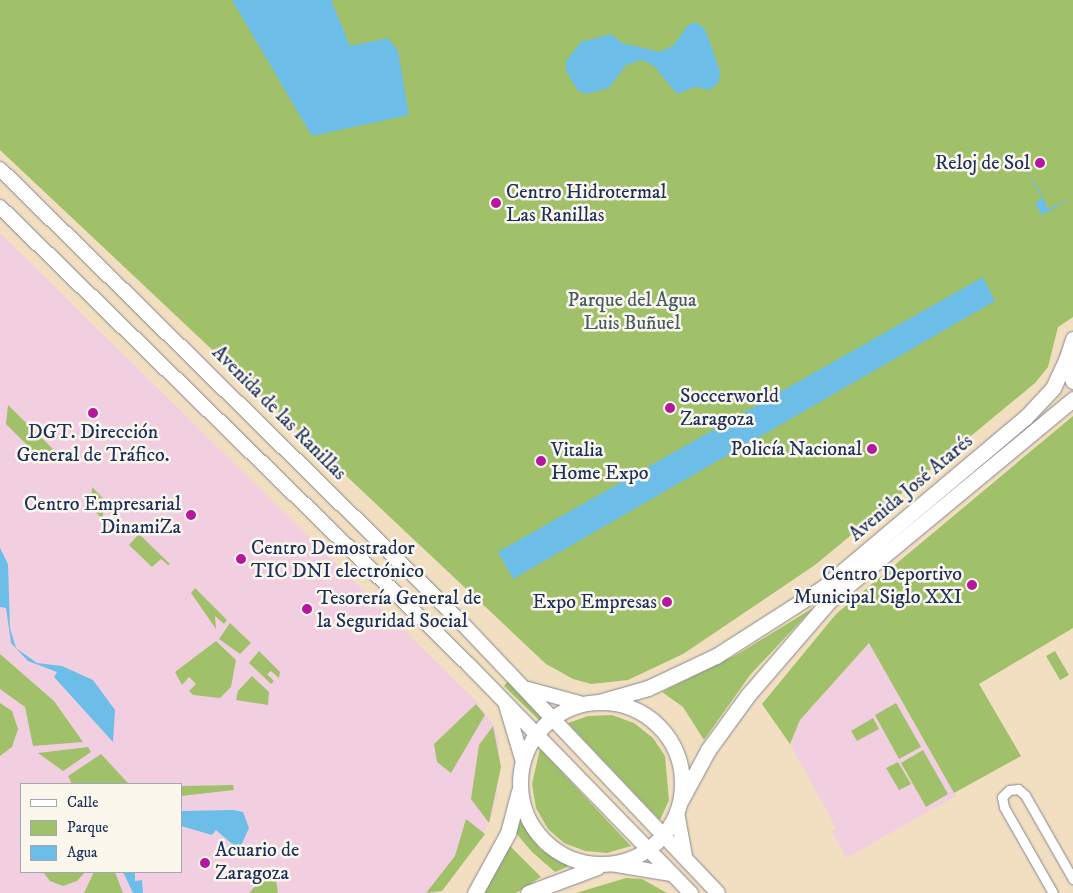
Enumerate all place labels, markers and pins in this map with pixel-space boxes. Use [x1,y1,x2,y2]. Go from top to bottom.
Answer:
place label: Reloj de Sol [935,151,1030,175]
marker: Reloj de Sol [1034,157,1046,169]
place label: Centro Hidrotermal Las Ranillas [506,180,667,227]
marker: Centro Hidrotermal Las Ranillas [490,197,502,209]
place label: Soccerworld Zaragoza [680,384,779,431]
marker: Soccerworld Zaragoza [664,402,676,414]
marker: DGT. Dirección General de Tráfico. [87,407,99,419]
place label: DGT. Dirección General de Tráfico. [16,421,170,468]
place label: Policía Nacional [731,437,862,461]
place label: Vitalia Home Expo [551,438,648,485]
marker: Policía Nacional [866,443,878,455]
marker: Vitalia Home Expo [535,455,547,467]
place label: Centro Empresarial DinamiZa [24,492,181,539]
marker: Centro Empresarial DinamiZa [185,509,197,521]
place label: Centro Demostrador TIC DNI electrónico [251,536,424,583]
marker: Centro Demostrador TIC DNI electrónico [235,553,247,565]
place label: Centro Deportivo Municipal Siglo XXI [794,562,962,609]
marker: Centro Deportivo Municipal Siglo XXI [966,579,978,591]
place label: Tesorería General de la Seguridad Social [317,586,481,633]
place label: Expo Empresas [532,590,657,614]
marker: Expo Empresas [661,596,673,608]
marker: Tesorería General de la Seguridad Social [301,603,313,615]
place label: Acuario de Zaragoza [215,839,299,886]
marker: Acuario de Zaragoza [199,857,211,869]

